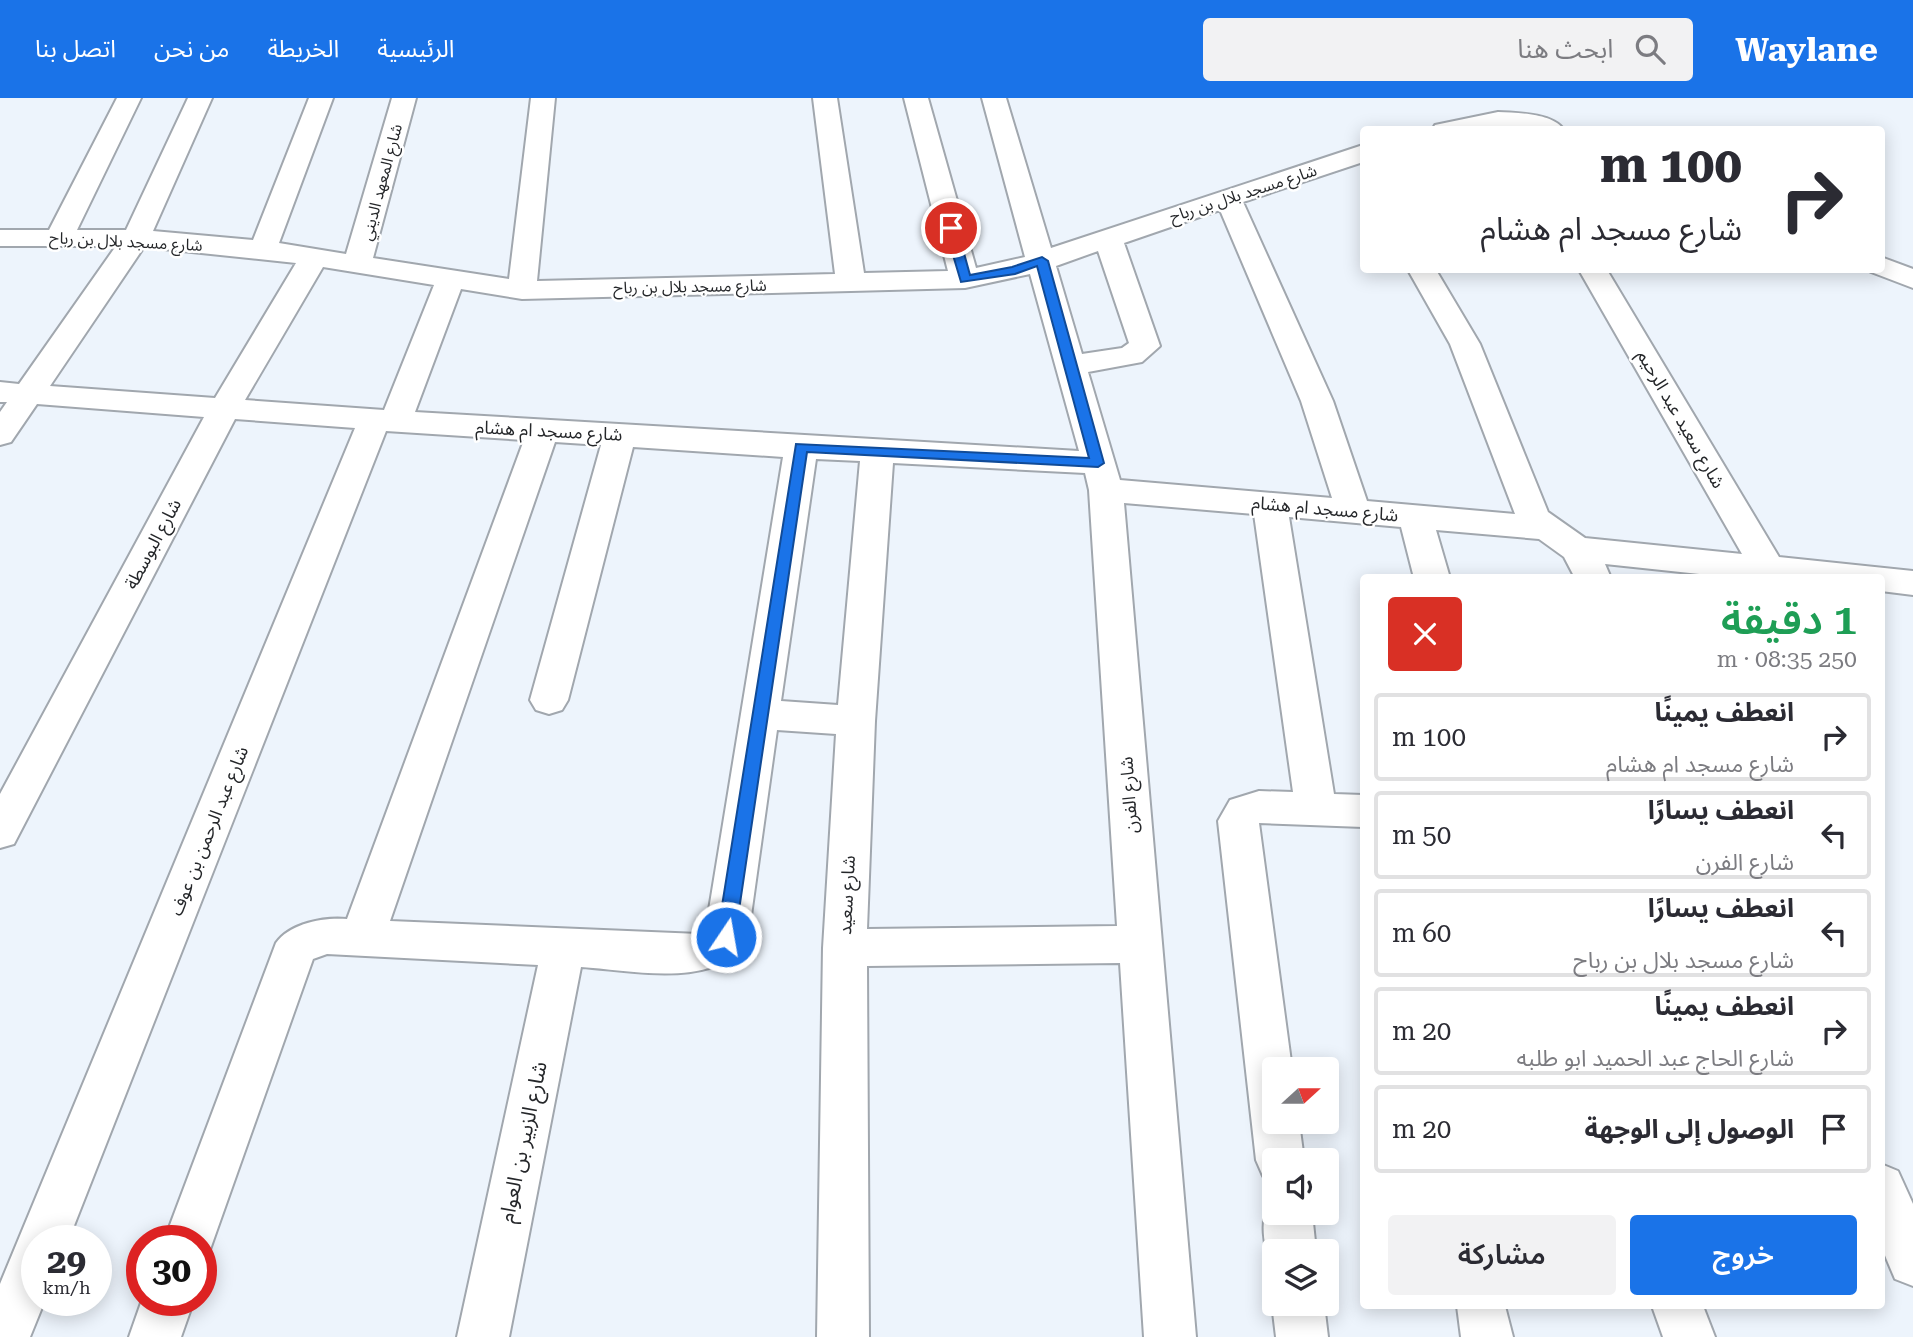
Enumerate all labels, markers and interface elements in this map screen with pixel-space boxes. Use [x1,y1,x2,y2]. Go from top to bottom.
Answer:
search box [1203,18,1693,81]
icon: search [1631,30,1669,68]
text: Waylane [1735,30,1878,69]
text: ابحث هنا [1517,34,1613,64]
text: اتصل بنا [35,35,116,63]
text: من نحن [154,35,229,63]
text: الخريطة [267,35,339,63]
text: الرئيسية [377,35,454,63]
street label: شارع المعهد الديني [357,122,409,243]
text: 100 m [1600,137,1742,194]
icon: right [1766,154,1857,245]
street label: شارع مسجد بلال بن رباح [1167,161,1320,229]
pin [921,198,981,258]
icon: arrive [932,209,970,247]
text: شارع مسجد ام هشام [1480,210,1742,248]
street label: شارع مسجد بلال بن رباح [49,228,203,258]
street label: شارع مسجد بلال بن رباح [613,276,767,300]
street label: شارع سعيد عبد الرحيم [1630,346,1730,494]
street label: شارع مسجد ام هشام [475,416,623,449]
street label: شارع مسجد ام هشام [1250,492,1399,529]
street label: شارع البوسطة [120,495,189,594]
text: 1 دقيقة [1721,595,1857,644]
button: close [1388,597,1462,671]
text: 250 m · 08:35 [1717,646,1857,673]
text: انعطف يمينًا [1654,697,1794,727]
icon: right [1815,718,1853,756]
text: 100 m [1392,722,1466,752]
street label: شارع عبد الرحمن بن عوف [165,743,256,920]
text: شارع مسجد ام هشام [1606,751,1794,778]
street label: شارع الفرن [1115,756,1146,834]
text: انعطف يسارًا [1648,795,1794,825]
icon: left [1815,816,1853,854]
text: 50 m [1392,820,1451,850]
text: شارع الفرن [1696,849,1794,876]
street label: شارع سعيد [834,855,863,935]
text: انعطف يسارًا [1648,893,1794,923]
position arrow [689,900,763,974]
icon: left [1815,914,1853,952]
text: 60 m [1392,918,1451,948]
text: شارع مسجد بلال بن رباح [1573,947,1794,974]
text: انعطف يمينًا [1654,991,1794,1021]
icon: right [1815,1012,1853,1050]
text: 20 m [1392,1016,1451,1046]
text: شارع الحاج عبد الحميد ابو طلبه [1517,1045,1794,1072]
north arrow [1262,1057,1339,1134]
map controls [1262,1057,1339,1316]
street label: شارع الزبير بن العوام [494,1059,556,1226]
icon: arrive [1815,1110,1853,1148]
text: 20 m [1392,1114,1451,1144]
text: الوصول إلى الوجهة [1585,1114,1794,1144]
button: sound [1262,1148,1339,1225]
button: مشاركة [1388,1215,1616,1295]
button: خروج [1630,1215,1857,1295]
speed limit sign: 30 [126,1225,217,1316]
button: layers [1262,1239,1339,1316]
text: 29 [47,1241,86,1282]
text: km/h [42,1277,91,1298]

